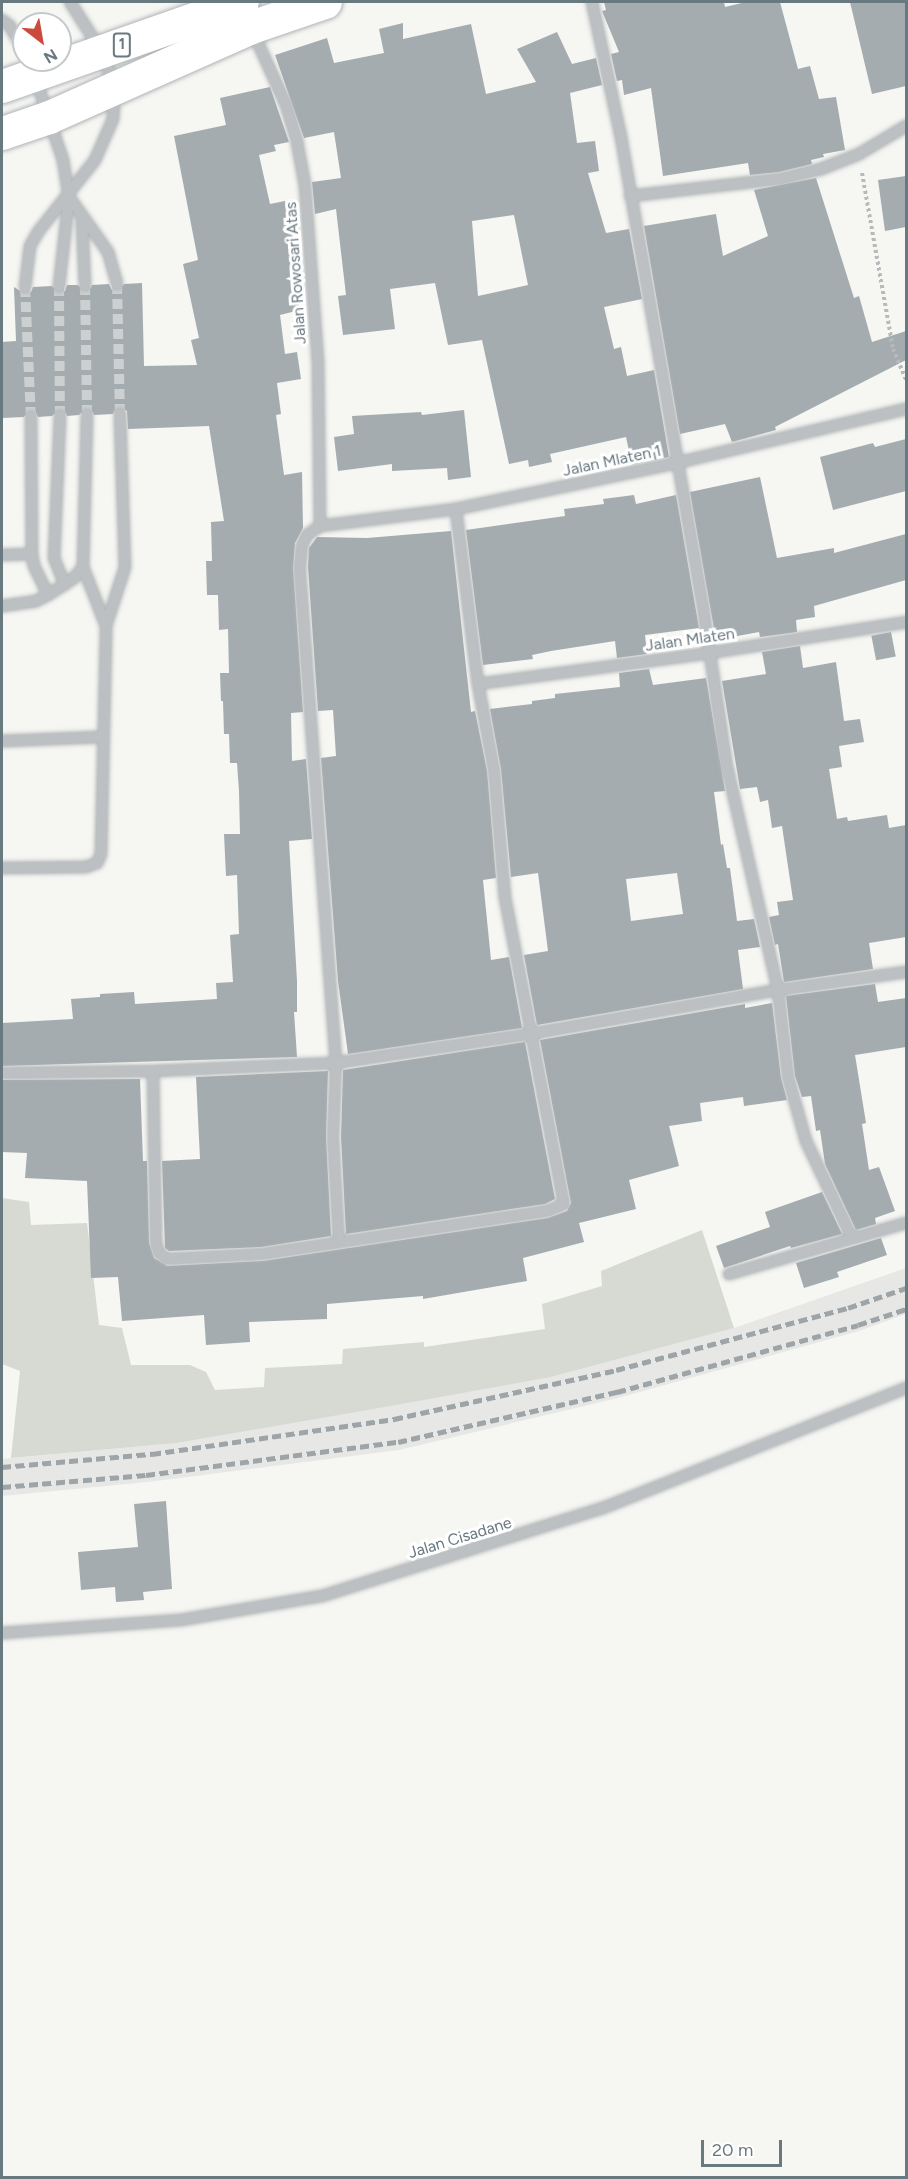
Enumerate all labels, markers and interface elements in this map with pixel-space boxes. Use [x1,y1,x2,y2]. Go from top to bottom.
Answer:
north arrow [12,12,72,72]
road number: 1 [112,33,132,57]
text: N [40,45,61,67]
street label: Jalan Rowosari Atas [281,201,311,345]
street label: Jalan Mlaten 1 [561,441,663,481]
street label: Jalan Mlaten [644,624,736,656]
street label: Jalan Cisadane [406,1513,514,1563]
scale bar [704,2128,785,2166]
text: 20 m [712,2139,753,2161]

